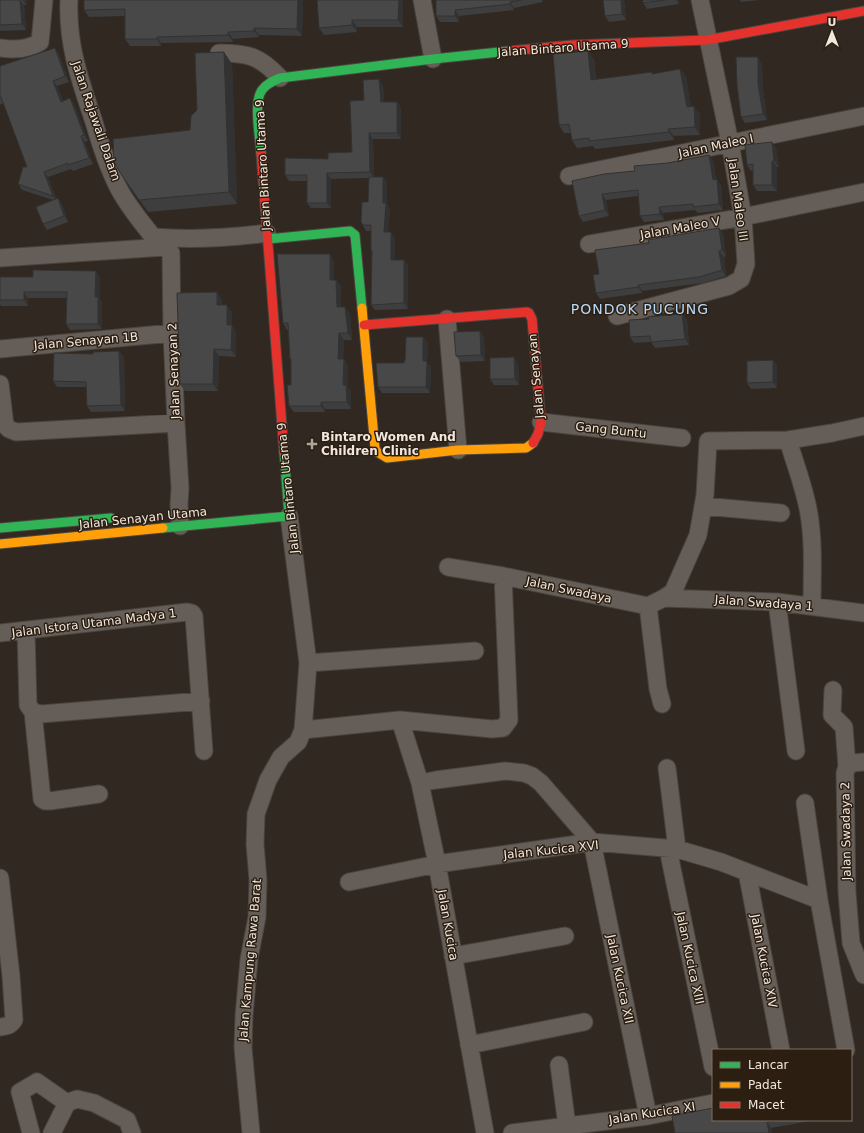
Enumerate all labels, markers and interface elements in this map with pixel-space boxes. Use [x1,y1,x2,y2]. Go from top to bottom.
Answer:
north arrow [812,12,852,52]
text: U [828,16,836,29]
street label: Jalan Bintaro Utama 9 [496,36,629,60]
street label: Jalan Rajawali Dalam [69,58,123,183]
street label: Jalan Bintaro Utama 9 [253,99,273,232]
street label: Jalan Maleo I [676,131,755,161]
street label: Jalan Maleo III [725,157,751,242]
street label: Jalan Maleo V [638,214,722,242]
district label: PONDOK PUCUNG [571,301,709,317]
street label: Jalan Senayan 2 [165,323,183,420]
street label: Jalan Senayan 1B [32,329,139,353]
street label: Jalan Senayan [525,333,547,420]
street label: Gang Buntu [575,419,647,441]
street label: Jalan Bintaro Utama 9 [274,422,302,555]
place label: Bintaro Women And Children Clinic [321,430,456,458]
marker: Bintaro Women And Children Clinic [306,438,318,450]
street label: Jalan Senayan Utama [77,504,208,532]
street label: Jalan Swadaya [524,574,613,606]
street label: Jalan Swadaya 1 [713,593,814,613]
street label: Jalan Istora Utama Madya 1 [10,606,177,640]
street label: Jalan Swadaya 2 [838,782,854,881]
street label: Jalan Kucica XVI [502,838,599,862]
street label: Jalan Kampung Rawa Barat [236,878,264,1043]
street label: Jalan Kucica [435,887,461,962]
street label: Jalan Kucica XIII [673,909,707,1006]
street label: Jalan Kucica XIV [748,912,780,1010]
street label: Jalan Kucica XII [603,932,636,1025]
legend [712,1049,852,1121]
text: Lancar [748,1058,789,1072]
text: Padat [748,1078,782,1092]
text: Macet [748,1098,785,1112]
street label: Jalan Kucica XI [607,1099,696,1127]

